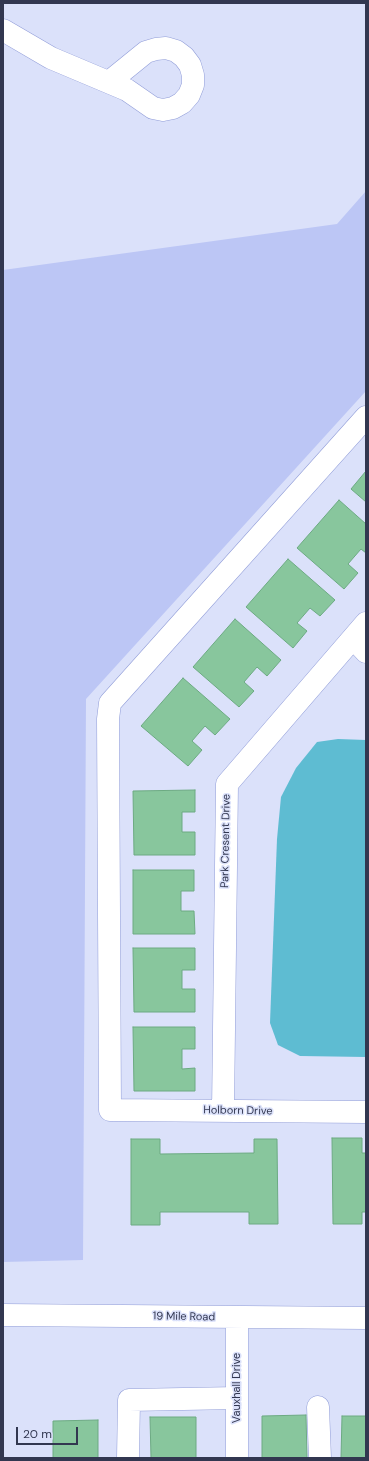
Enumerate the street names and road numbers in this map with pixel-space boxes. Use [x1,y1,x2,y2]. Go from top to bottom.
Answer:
street label: Park Cresent Drive [219,794,233,888]
street label: Holborn Drive [203,1104,273,1118]
street label: 19 Mile Road [153,1310,215,1324]
street label: Vauxhall Drive [230,1353,244,1423]

